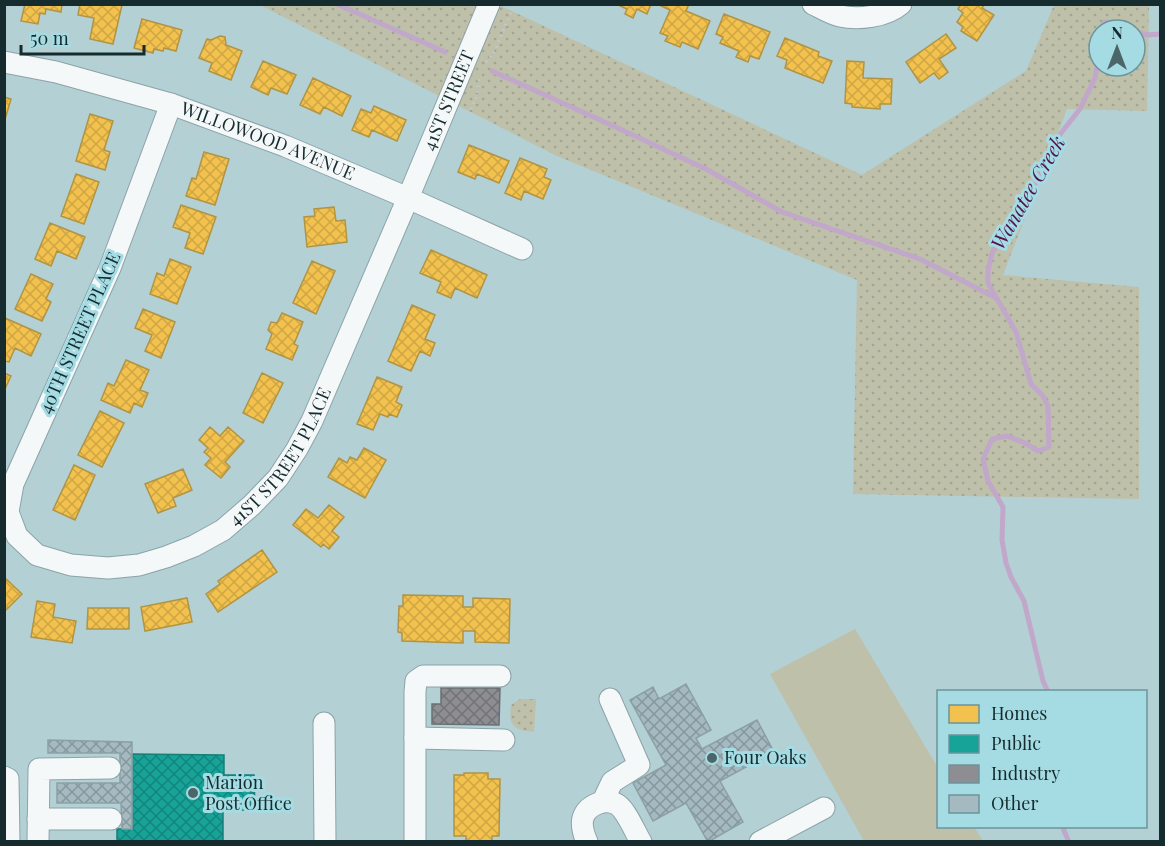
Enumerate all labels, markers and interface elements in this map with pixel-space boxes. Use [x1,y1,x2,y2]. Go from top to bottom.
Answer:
scale bar [21,18,144,56]
north arrow [1087,18,1147,78]
text: N [1111,22,1123,43]
text: 50 m [30,26,69,50]
street label: 41ST STREET [416,47,479,154]
street label: WILLOWOOD AVENUE [177,95,359,185]
water label: Wanatee Creek [983,130,1070,254]
street label: 40TH STREET PLACE [33,248,126,417]
street label: 41ST STREET PLACE [223,383,336,531]
legend [937,690,1147,828]
text: Homes [991,701,1047,725]
text: Public [991,731,1041,755]
place label: Four Oaks [724,745,807,769]
marker: Four Oaks [705,751,719,765]
text: Industry [991,761,1060,785]
place label: Marion Post Office [205,770,292,815]
marker: Marion Post Office [186,786,200,800]
text: Other [991,791,1038,815]

